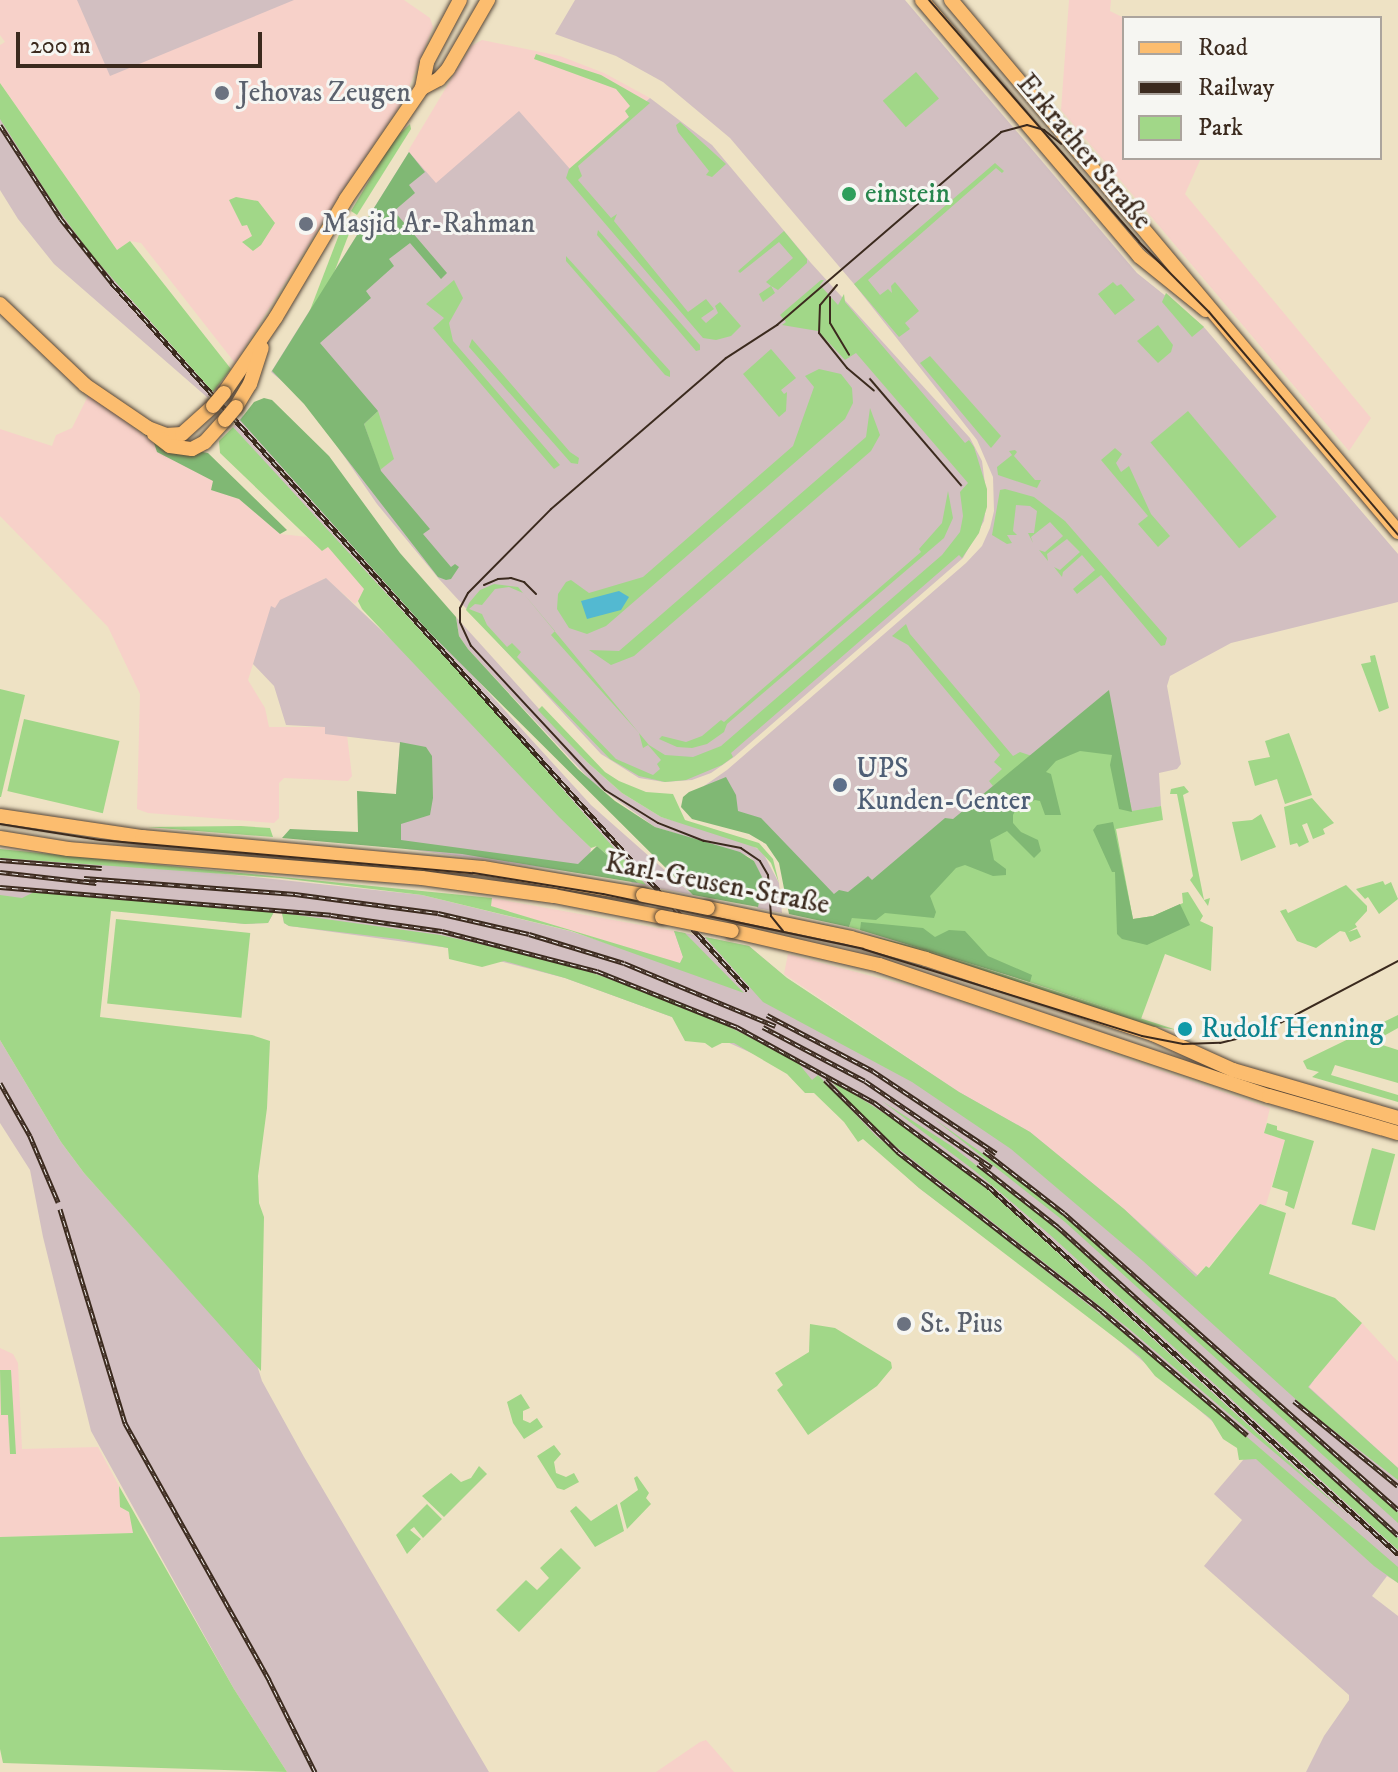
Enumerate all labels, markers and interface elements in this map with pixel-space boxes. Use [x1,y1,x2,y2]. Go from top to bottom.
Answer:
scale bar [20,16,266,66]
legend [1122,16,1382,160]
text: 200 m [30,31,91,61]
text: Road [1198,33,1248,63]
street label: Erkrather Straße [1009,68,1159,236]
text: Railway [1198,73,1274,103]
place label: Jehovas Zeugen [238,76,411,110]
marker: Jehovas Zeugen [213,84,231,102]
text: Park [1198,113,1243,143]
place label: einstein [865,177,950,211]
marker: einstein [840,185,858,203]
place label: Masjid Ar-Rahman [322,207,535,241]
marker: Masjid Ar-Rahman [297,215,315,233]
place label: UPS Kunden-Center [856,752,1031,818]
marker: UPS Kunden-Center [831,776,849,794]
street label: Karl-Geusen-Straße [602,846,832,922]
place label: Rudolf Henning [1201,1012,1383,1046]
marker: Rudolf Henning [1176,1020,1194,1038]
place label: St. Pius [920,1307,1003,1341]
marker: St. Pius [895,1315,913,1333]

